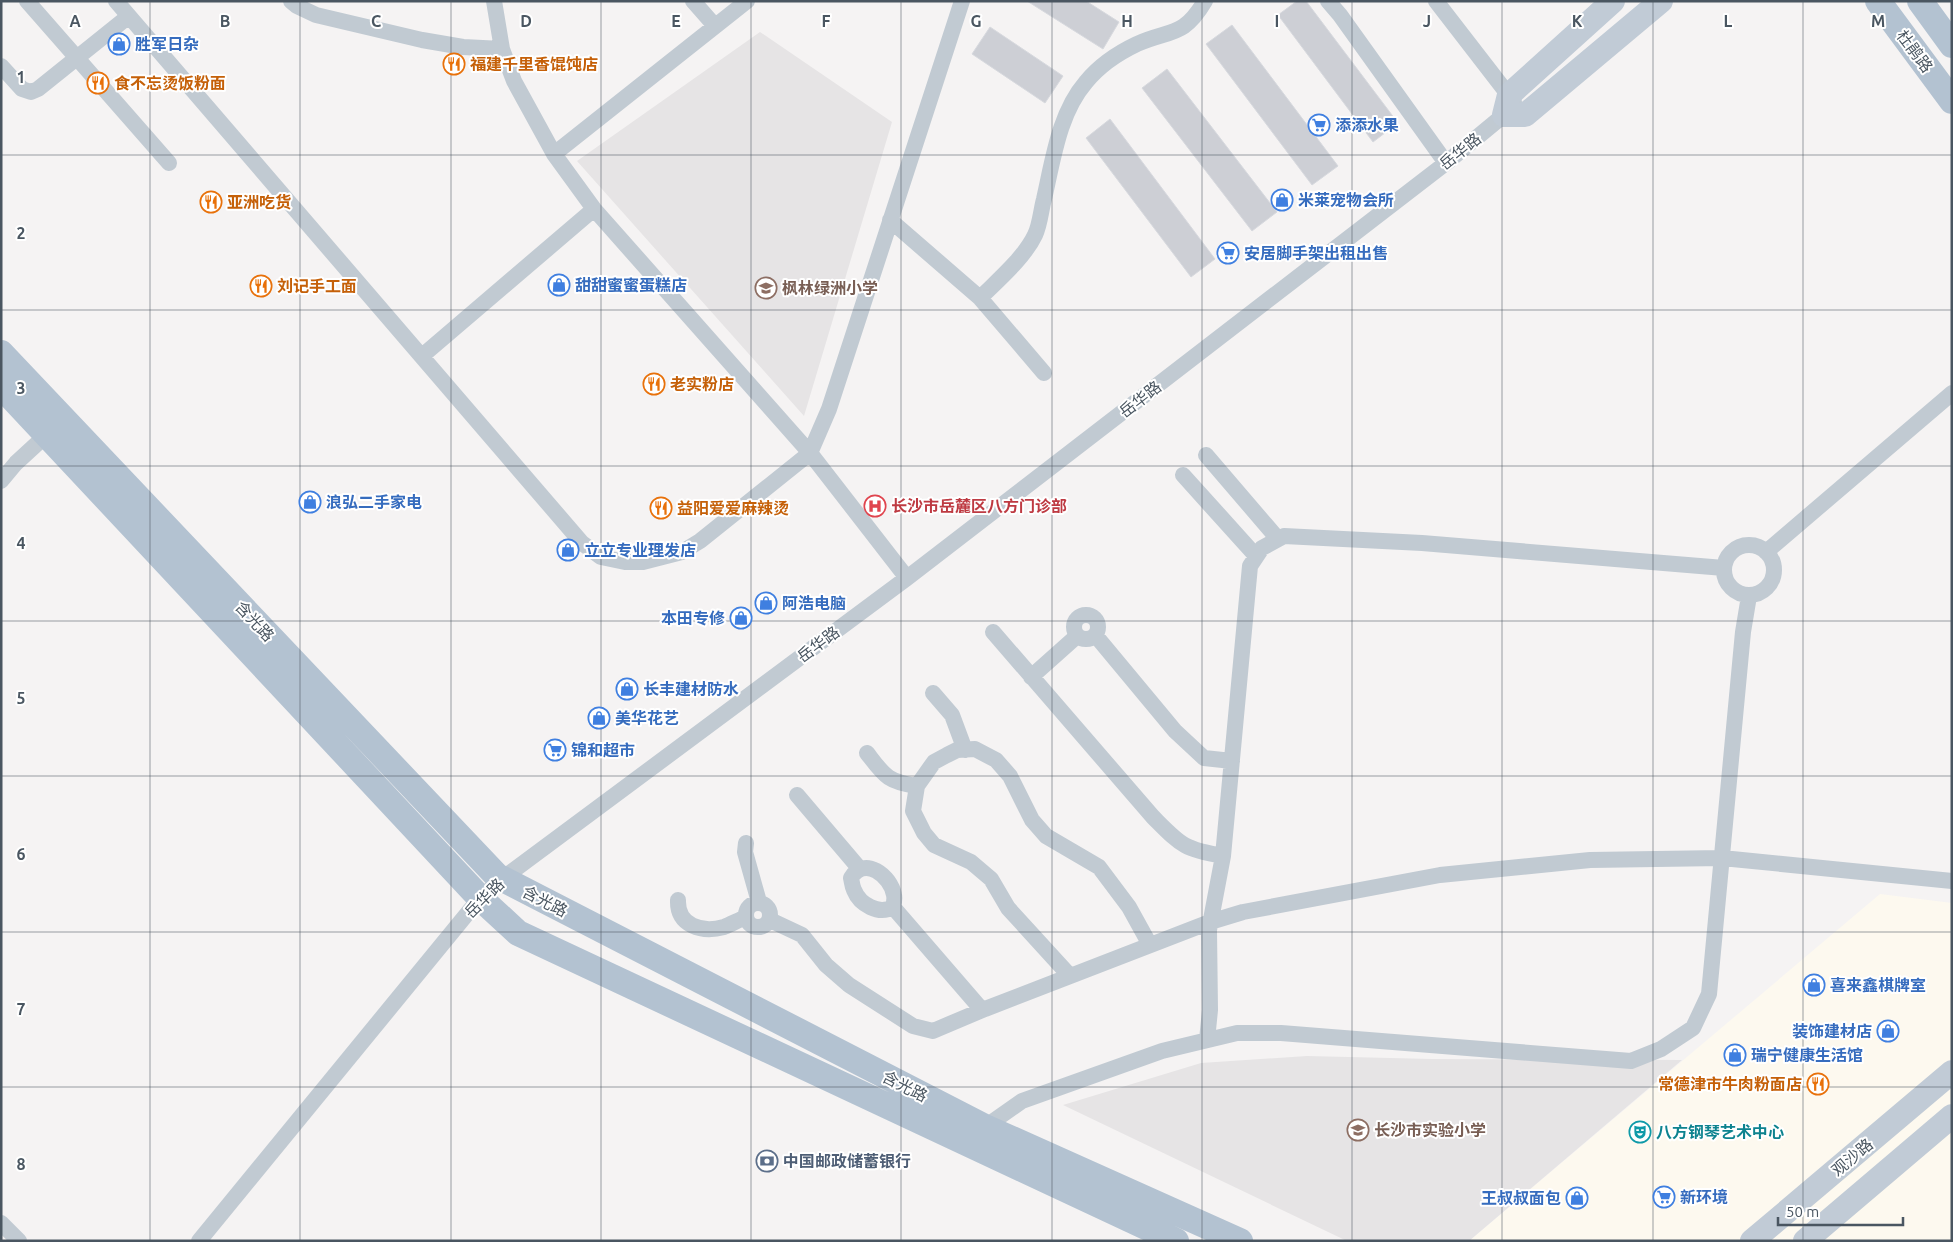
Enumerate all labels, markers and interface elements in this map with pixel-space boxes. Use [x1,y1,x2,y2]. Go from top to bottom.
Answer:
text: A [69,12,81,30]
text: B [220,12,230,30]
text: C [371,12,381,30]
text: D [520,12,532,30]
text: E [671,12,681,30]
text: F [822,12,831,30]
text: G [970,12,982,30]
text: H [1121,12,1133,30]
text: I [1275,12,1279,30]
text: J [1423,12,1431,30]
text: K [1572,12,1583,30]
text: L [1724,12,1733,30]
text: M [1871,12,1885,30]
street label: 杜鹃路 [1893,26,1937,76]
shop icon: 胜军日杂 [107,32,131,56]
place label: 胜军日杂 [135,35,199,53]
restaurant icon: 福建千里香馄饨店 [442,52,466,76]
place label: 福建千里香馄饨店 [470,55,598,73]
text: 1 [16,68,26,86]
restaurant icon: 食不忘烫饭粉面 [86,71,110,95]
place label: 食不忘烫饭粉面 [114,74,226,92]
supermarket icon: 添添水果 [1307,113,1331,137]
place label: 添添水果 [1335,116,1399,134]
street label: 岳华路 [1436,129,1484,173]
shop icon: 米莱宠物会所 [1270,188,1294,212]
restaurant icon: 亚洲吃货 [199,190,223,214]
place label: 米莱宠物会所 [1298,191,1394,209]
place label: 亚洲吃货 [227,193,291,211]
text: 2 [16,224,26,242]
supermarket icon: 安居脚手架出租出售 [1216,241,1240,265]
place label: 安居脚手架出租出售 [1244,244,1388,262]
shop icon: 甜甜蜜蜜蛋糕店 [547,273,571,297]
restaurant icon: 刘记手工面 [249,274,273,298]
place label: 甜甜蜜蜜蛋糕店 [575,276,687,294]
school or university icon: 枫林绿洲小学 [754,276,778,300]
place label: 刘记手工面 [277,277,357,295]
place label: 枫林绿洲小学 [782,279,878,297]
restaurant icon: 老实粉店 [642,372,666,396]
place label: 老实粉店 [670,375,734,393]
street label: 岳华路 [1116,377,1164,421]
text: 3 [16,379,26,397]
shop icon: 浪弘二手家电 [298,490,322,514]
place label: 浪弘二手家电 [326,493,422,511]
hospital icon: 长沙市岳麓区八方门诊部 [863,494,887,518]
restaurant icon: 益阳爱爱麻辣烫 [649,496,673,520]
place label: 长沙市岳麓区八方门诊部 [891,497,1067,515]
place label: 益阳爱爱麻辣烫 [677,499,789,517]
text: 4 [16,534,26,552]
shop icon: 立立专业理发店 [556,538,580,562]
place label: 立立专业理发店 [584,541,696,559]
shop icon: 阿浩电脑 [754,591,778,615]
place label: 阿浩电脑 [782,594,846,612]
street label: 含光路 [232,597,278,645]
shop icon: 本田专修 [729,606,753,630]
place label: 本田专修 [661,609,725,627]
street label: 岳华路 [793,622,843,666]
shop icon: 长丰建材防水 [615,677,639,701]
place label: 长丰建材防水 [643,680,739,698]
text: 5 [16,689,26,707]
shop icon: 美华花艺 [587,706,611,730]
place label: 美华花艺 [615,709,679,727]
supermarket icon: 锦和超市 [543,738,567,762]
place label: 锦和超市 [571,741,635,759]
text: 6 [16,845,26,863]
street label: 岳华路 [461,875,507,921]
street label: 含光路 [520,882,570,920]
shop icon: 喜来鑫棋牌室 [1802,973,1826,997]
place label: 喜来鑫棋牌室 [1830,976,1926,994]
text: 7 [16,1000,26,1018]
shop icon: 装饰建材店 [1876,1019,1900,1043]
place label: 装饰建材店 [1792,1022,1872,1040]
shop icon: 瑞宁健康生活馆 [1723,1043,1747,1067]
place label: 瑞宁健康生活馆 [1751,1046,1863,1064]
street label: 含光路 [880,1067,930,1105]
restaurant icon: 常德津市牛肉粉面店 [1806,1072,1830,1096]
place label: 常德津市牛肉粉面店 [1658,1075,1802,1093]
school or university icon: 长沙市实验小学 [1346,1118,1370,1142]
theatre icon: 八方钢琴艺术中心 [1628,1120,1652,1144]
place label: 长沙市实验小学 [1374,1121,1486,1139]
place label: 八方钢琴艺术中心 [1656,1123,1784,1141]
street label: 观沙路 [1828,1135,1876,1179]
bank icon: 中国邮政储蓄银行 [755,1149,779,1173]
place label: 中国邮政储蓄银行 [783,1152,911,1170]
text: 8 [16,1155,26,1173]
supermarket icon: 新环境 [1652,1185,1676,1209]
shop icon: 王叔叔面包 [1565,1186,1589,1210]
place label: 新环境 [1680,1188,1728,1206]
place label: 王叔叔面包 [1481,1189,1561,1207]
scale bar [1778,1194,1903,1226]
text: 50 m [1786,1203,1819,1220]

